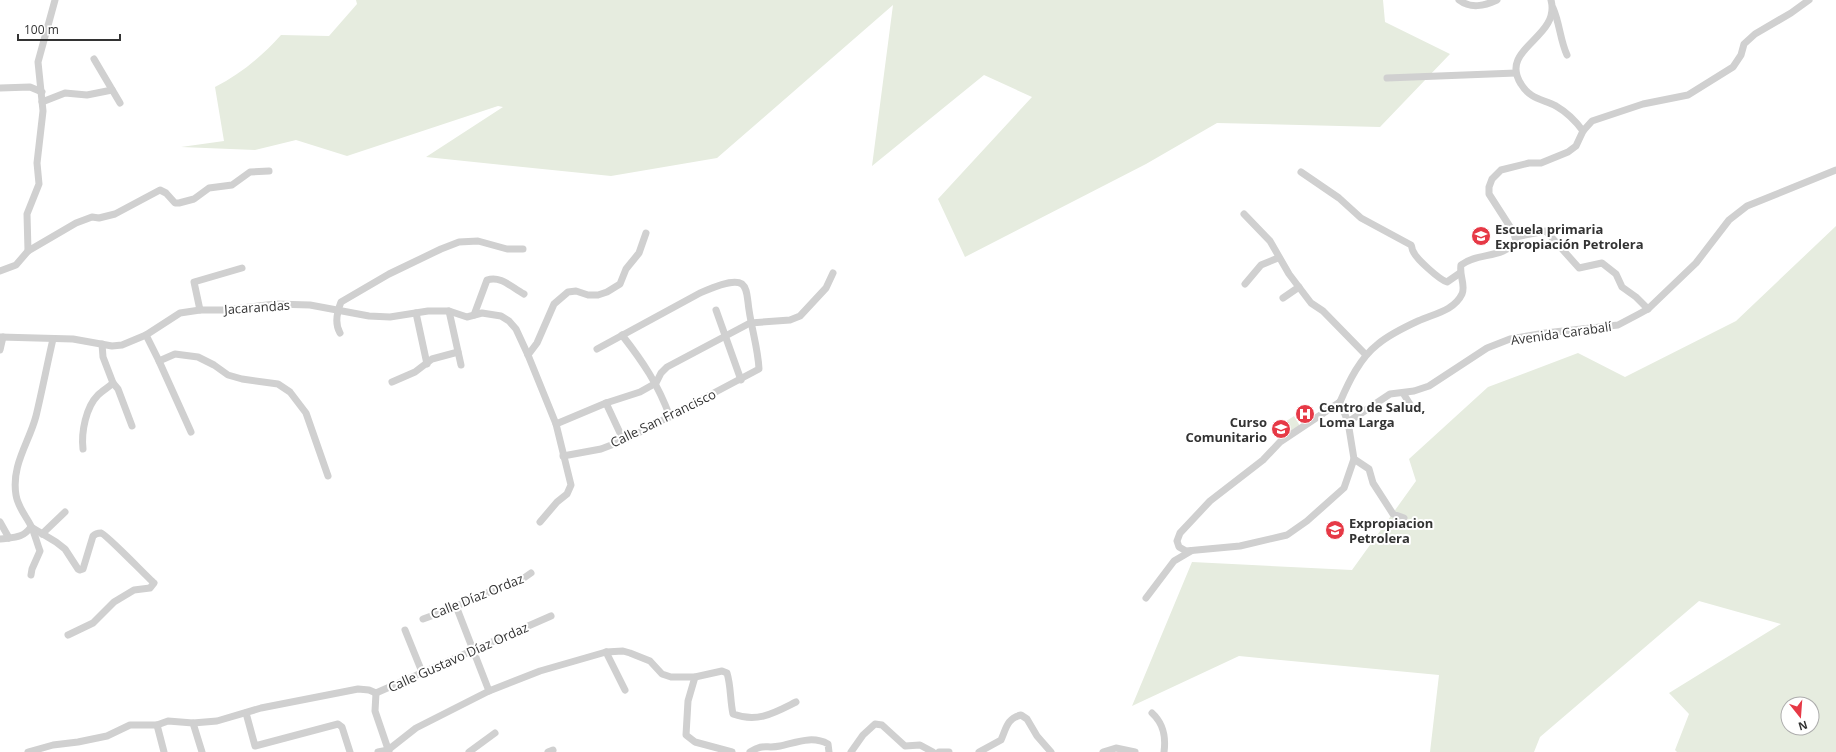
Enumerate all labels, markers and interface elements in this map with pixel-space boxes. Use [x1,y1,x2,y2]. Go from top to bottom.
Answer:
scale bar [18,16,120,42]
text: 100 m [24,21,59,38]
place label: Escuela primaria Expropiación Petrolera [1495,220,1643,253]
school or university icon: Escuela primaria Expropiación Petrolera [1470,225,1492,247]
street label: Jacarandas [221,296,291,318]
street label: Avenida Carabalí [1509,317,1613,349]
street label: Calle San Francisco [607,385,719,451]
place label: Centro de Salud, Loma Larga [1319,398,1425,431]
hospital icon: Centro de Salud, Loma Larga [1294,403,1316,425]
place label: Curso Comunitario [1185,413,1267,446]
school or university icon: Curso Comunitario [1270,418,1292,440]
place label: Expropiacion Petrolera [1349,514,1433,547]
school or university icon: Expropiacion Petrolera [1324,519,1346,541]
street label: Calle Díaz Ordaz [428,569,526,623]
street label: Calle Gustavo Díaz Ordaz [385,618,531,696]
north arrow [1780,696,1820,736]
text: N [1797,718,1810,735]

